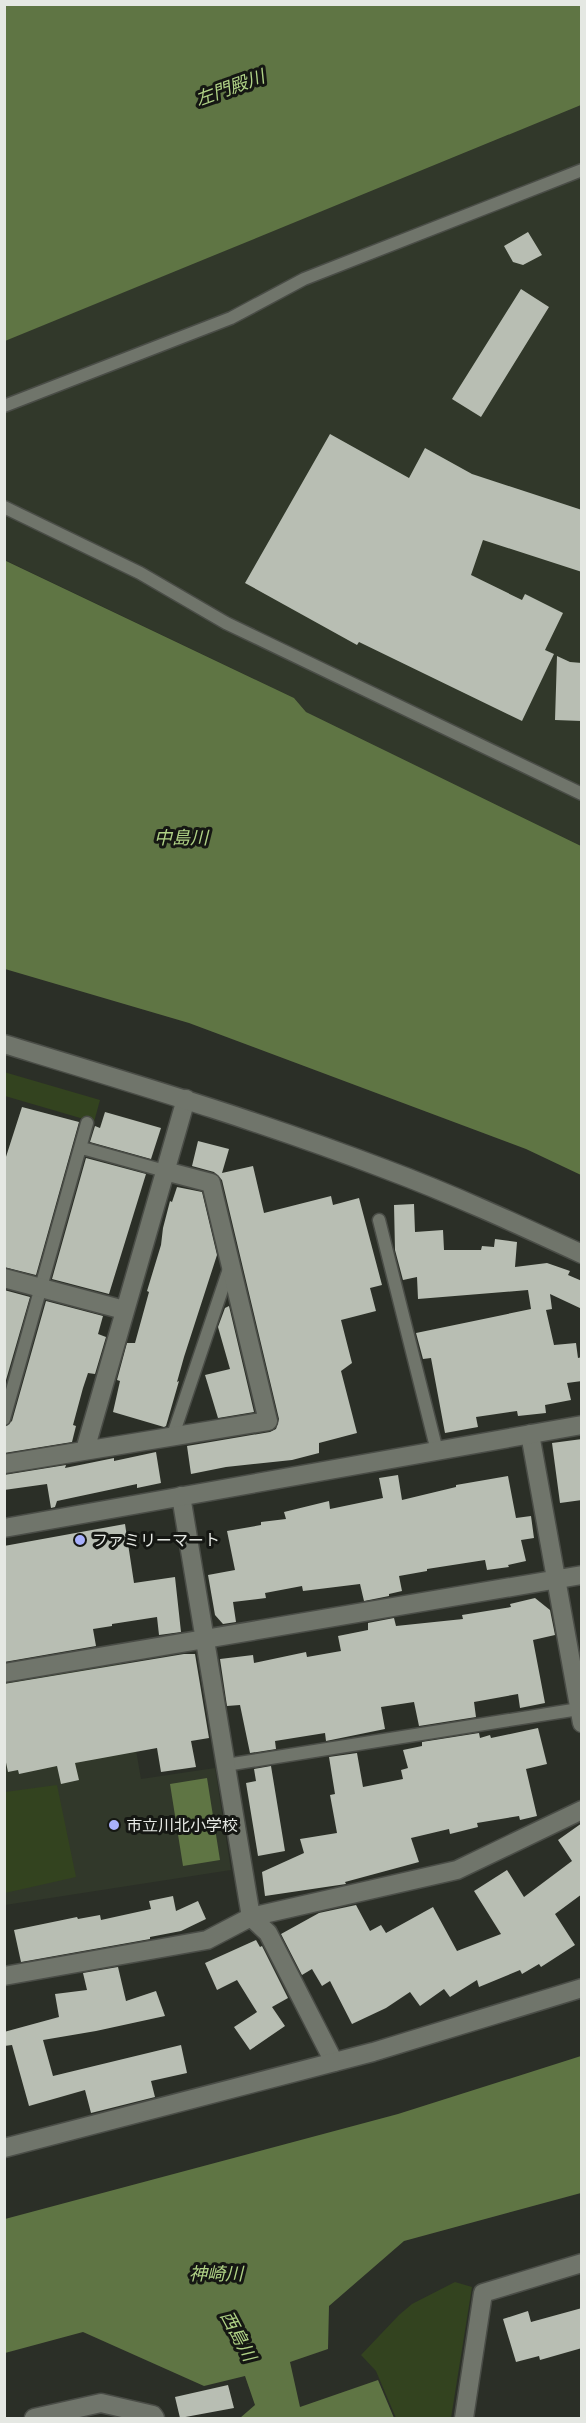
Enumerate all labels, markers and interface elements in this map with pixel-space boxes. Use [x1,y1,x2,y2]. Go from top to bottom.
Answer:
water label: 左門殿川 [192,65,269,111]
water label: 中島川 [154,827,210,849]
place label: ファミリーマート [92,1531,220,1550]
marker: ファミリーマート [73,1533,87,1547]
place label: 市立川北小学校 [126,1816,238,1835]
marker: 市立川北小学校 [107,1818,121,1832]
water label: 神崎川 [189,2263,245,2285]
water label: 西島川 [216,2307,261,2367]

